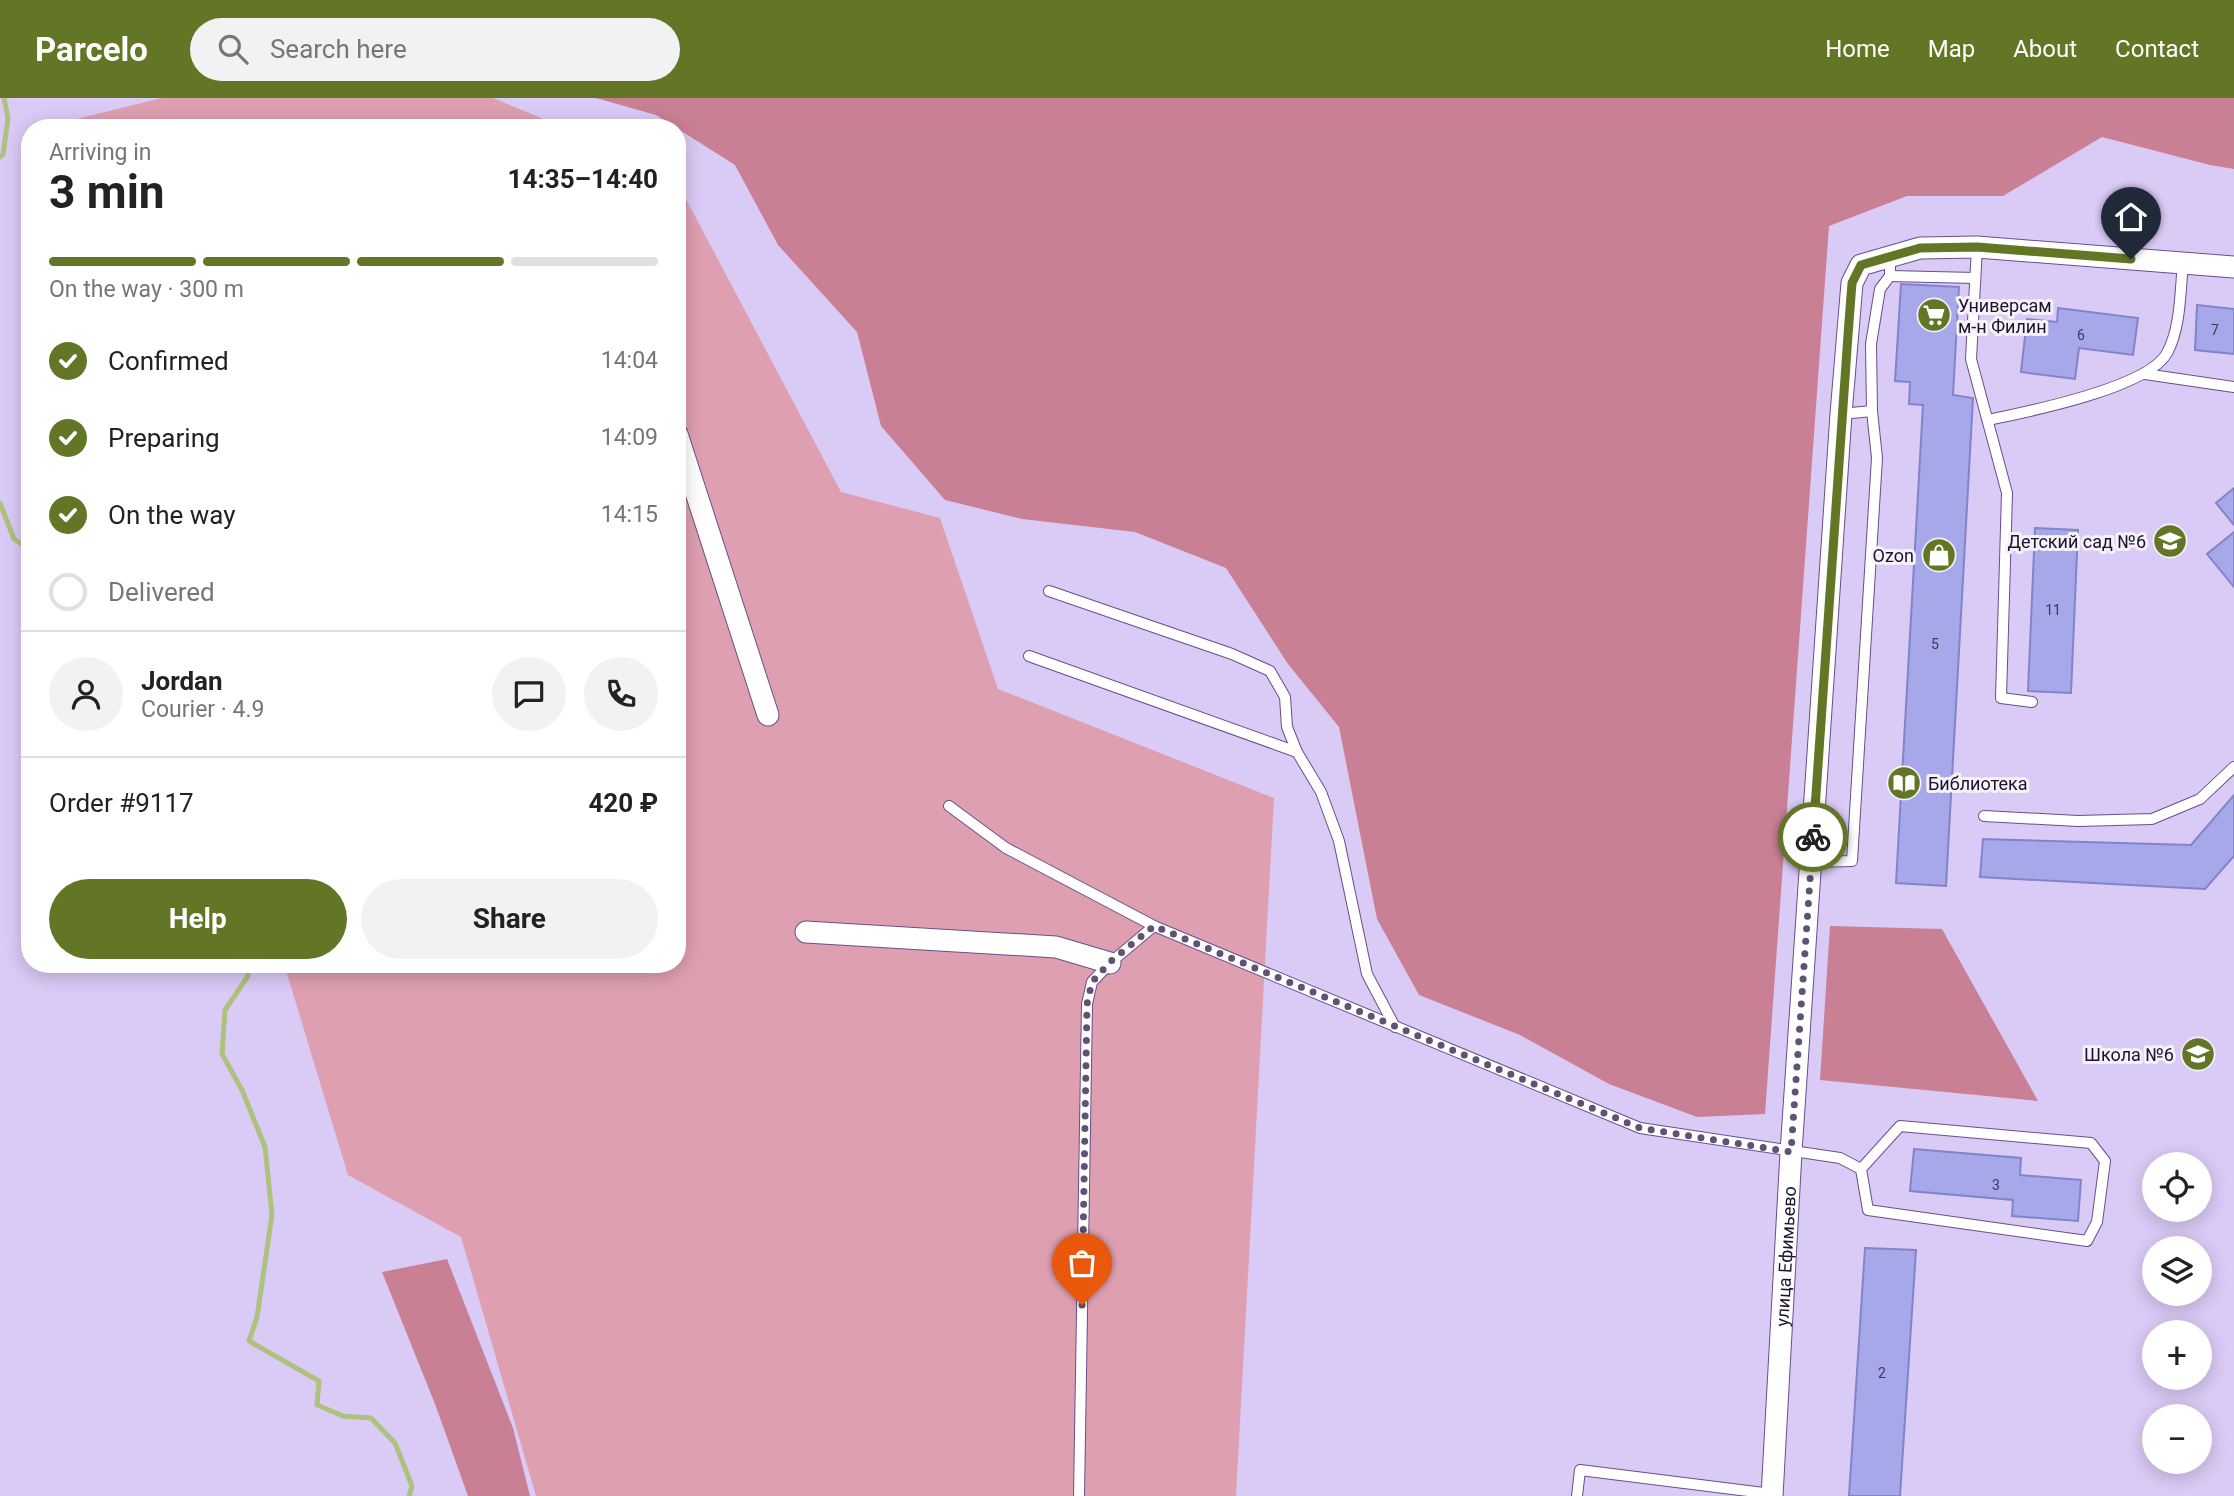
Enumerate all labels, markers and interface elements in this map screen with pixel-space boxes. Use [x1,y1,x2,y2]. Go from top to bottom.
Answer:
search box [190,18,680,81]
text: Parcelo [35,30,148,69]
icon: search [214,30,252,68]
text: Search here [270,34,407,64]
text: Home [1825,35,1890,63]
text: Map [1928,35,1975,63]
text: About [2013,35,2077,63]
text: Contact [2115,35,2199,63]
text: Arriving in [49,139,152,166]
text: 14:35–14:40 [508,164,658,194]
text: 3 min [49,165,165,219]
pin [2101,187,2161,259]
icon: home [2112,198,2150,236]
text: On the way · 300 m [49,276,244,303]
place label: Универсам м-н Филин [1958,295,2052,337]
supermarket icon: Универсам м-н Филин [1915,296,1953,334]
house number: 7 [2211,322,2219,338]
house number: 6 [2077,327,2085,343]
icon: check [49,342,87,380]
text: Confirmed [108,346,229,376]
text: 14:04 [601,347,658,374]
icon: check [49,419,87,457]
text: Preparing [108,423,220,453]
text: 14:09 [601,424,658,451]
icon: check [49,496,87,534]
text: On the way [108,500,236,530]
text: 14:15 [601,501,658,528]
school or university icon: Детский сад №6 [2151,522,2189,560]
place label: Детский сад №6 [2008,531,2146,552]
shop icon: Ozon [1920,536,1958,574]
place label: Ozon [1873,545,1914,566]
text: Delivered [108,577,215,607]
house number: 11 [2045,602,2061,618]
house number: 5 [1931,636,1939,652]
button: person [49,657,123,731]
button: chat [492,657,566,731]
button: phone [584,657,658,731]
text: Jordan [141,666,223,696]
text: Courier · 4.9 [141,696,264,723]
library icon: Библиотека [1885,764,1923,802]
place label: Библиотека [1928,773,2028,794]
text: Order #9117 [49,788,194,818]
text: 420 ₽ [588,788,658,818]
courier [1778,802,1848,872]
icon: bike [1794,818,1832,856]
button: Help [49,879,347,959]
button: Share [361,879,658,959]
school or university icon: Школа №6 [2179,1035,2217,1073]
place label: Школа №6 [2084,1044,2174,1065]
map controls [2142,1152,2212,1474]
button: locate [2142,1152,2212,1222]
house number: 3 [1992,1177,2000,1193]
street label: улица Ефимьево [1771,1186,1800,1327]
pin [1052,1233,1112,1305]
button: layers [2142,1236,2212,1306]
icon: bag [1063,1244,1101,1282]
button: + [2142,1320,2212,1390]
house number: 2 [1878,1365,1886,1381]
button: − [2142,1404,2212,1474]

